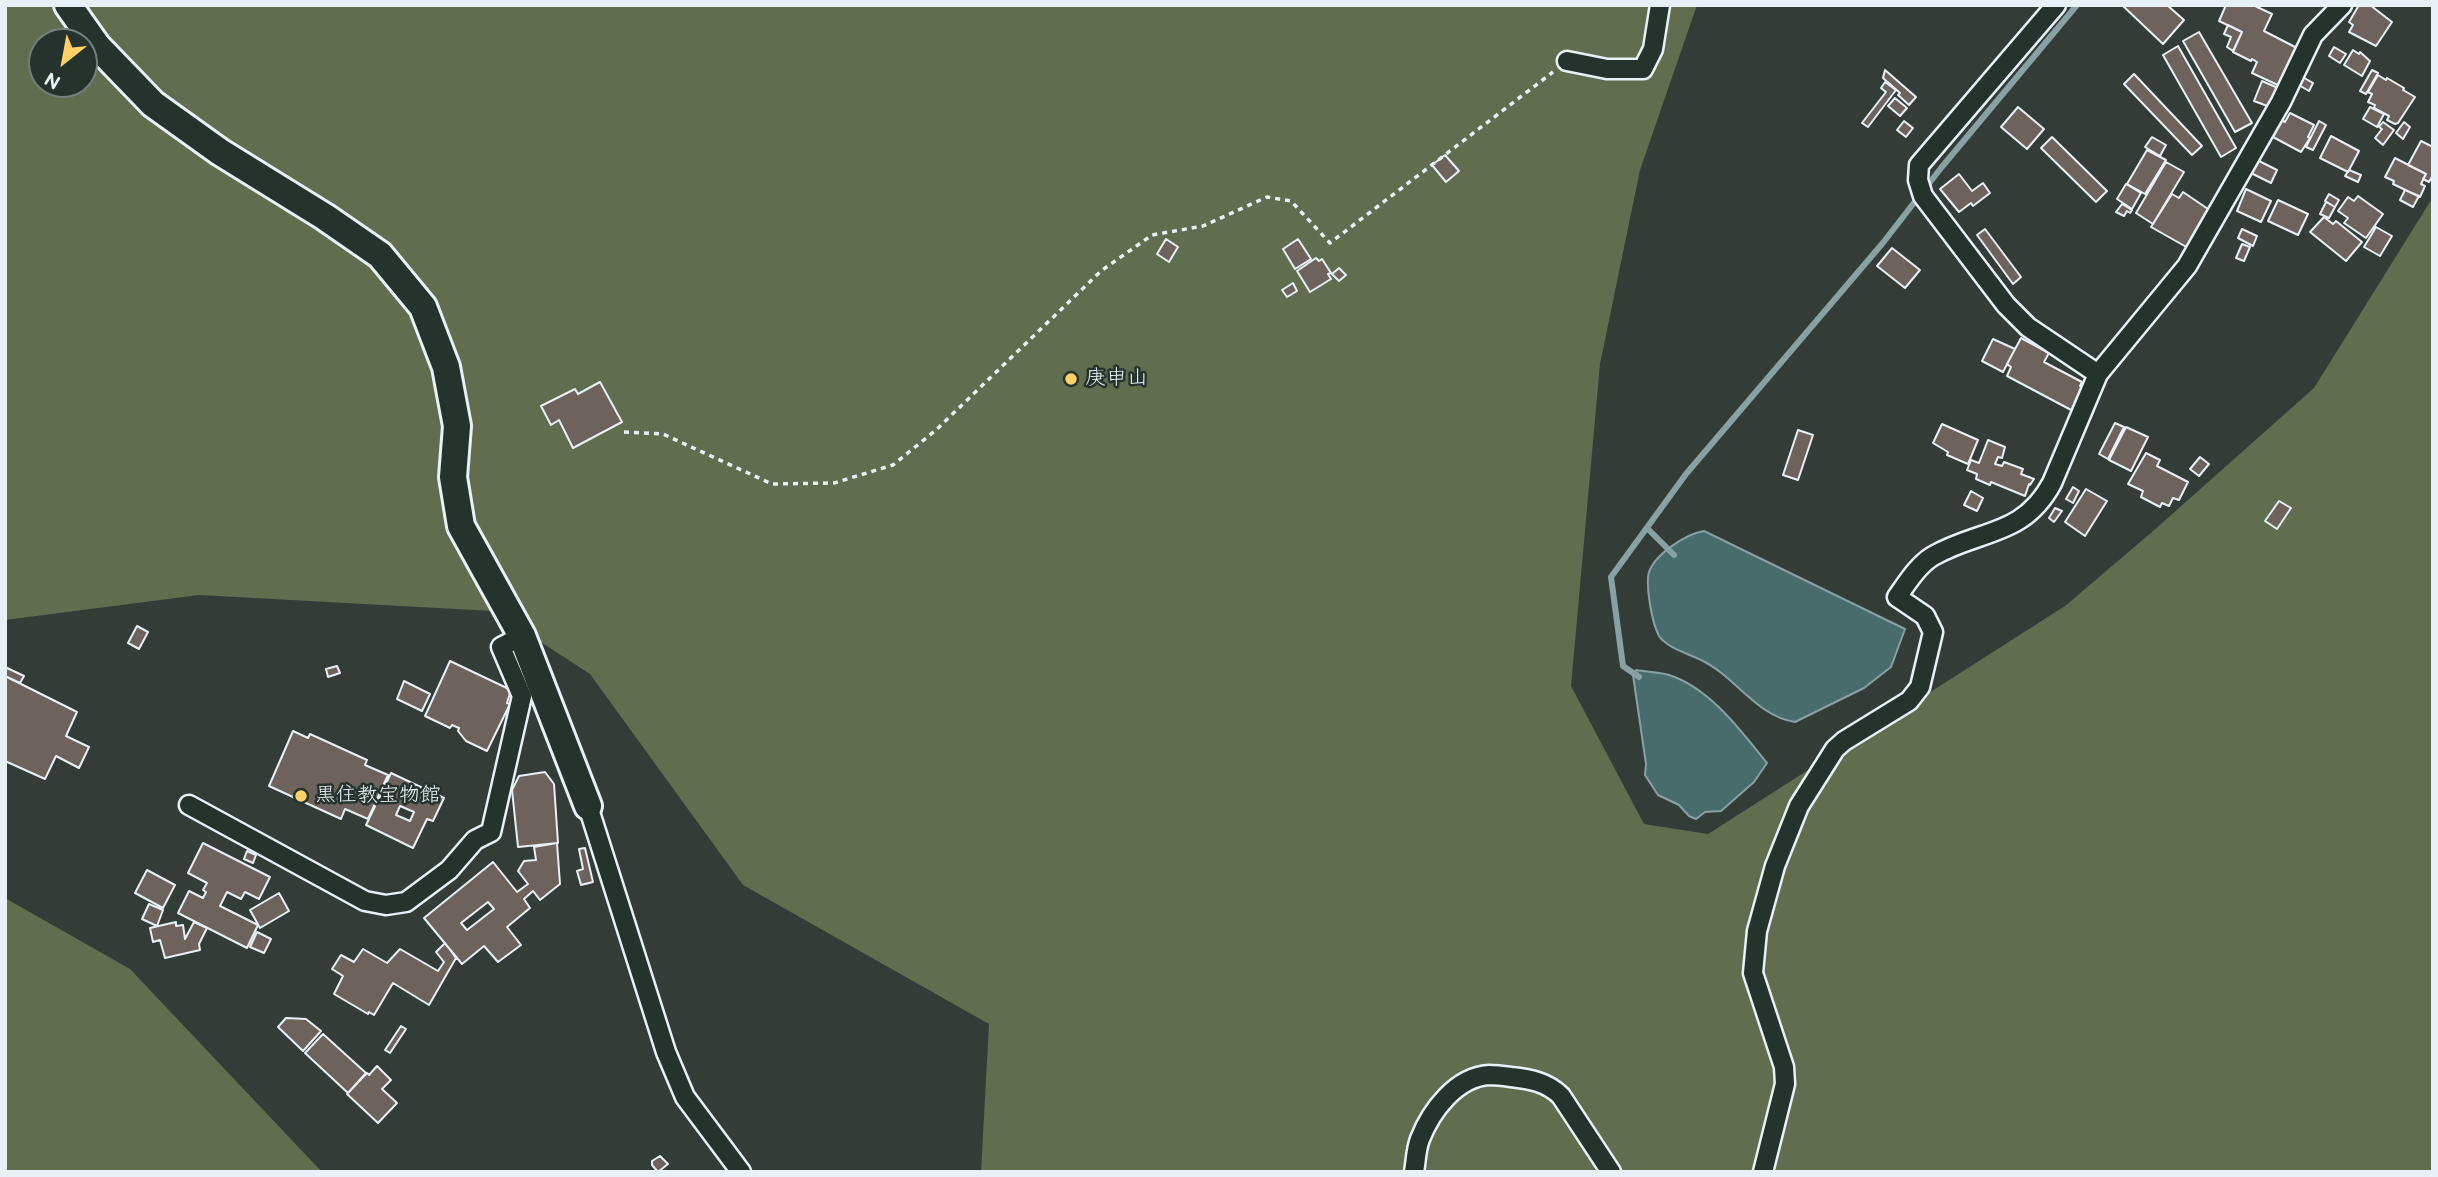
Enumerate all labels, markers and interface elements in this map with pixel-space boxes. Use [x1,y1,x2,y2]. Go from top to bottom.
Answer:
north arrow [28,28,98,98]
text: N [41,66,65,93]
place label: 庚申山 [1085,366,1148,392]
marker: 庚申山 [1063,371,1079,387]
place label: 黒住教宝物館 [315,783,441,809]
marker: 黒住教宝物館 [293,788,309,804]

